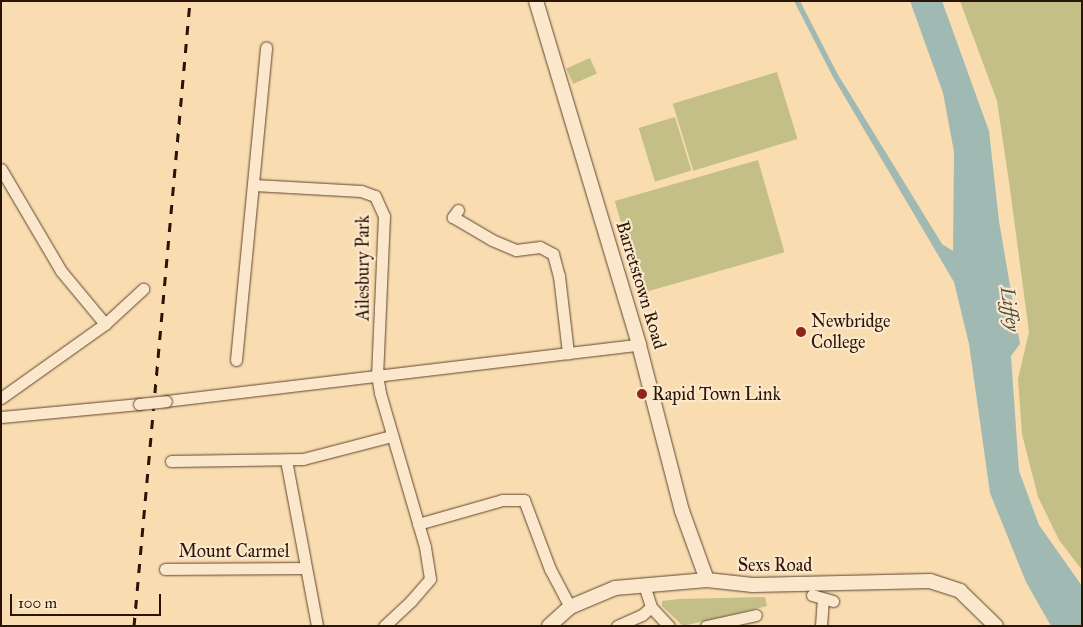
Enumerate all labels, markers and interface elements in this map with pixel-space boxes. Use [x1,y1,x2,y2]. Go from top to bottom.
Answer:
street label: Ailesbury Park [352,215,374,321]
street label: Barretstown Road [611,218,671,352]
water label: Liffey [996,285,1024,333]
place label: Newbridge College [811,311,890,354]
marker: Newbridge College [795,326,807,338]
place label: Rapid Town Link [652,383,781,405]
marker: Rapid Town Link [636,388,648,400]
street label: Mount Carmel [178,540,290,562]
street label: Sexs Road [738,554,812,576]
scale bar [12,584,164,616]
text: 100 m [18,594,57,612]

